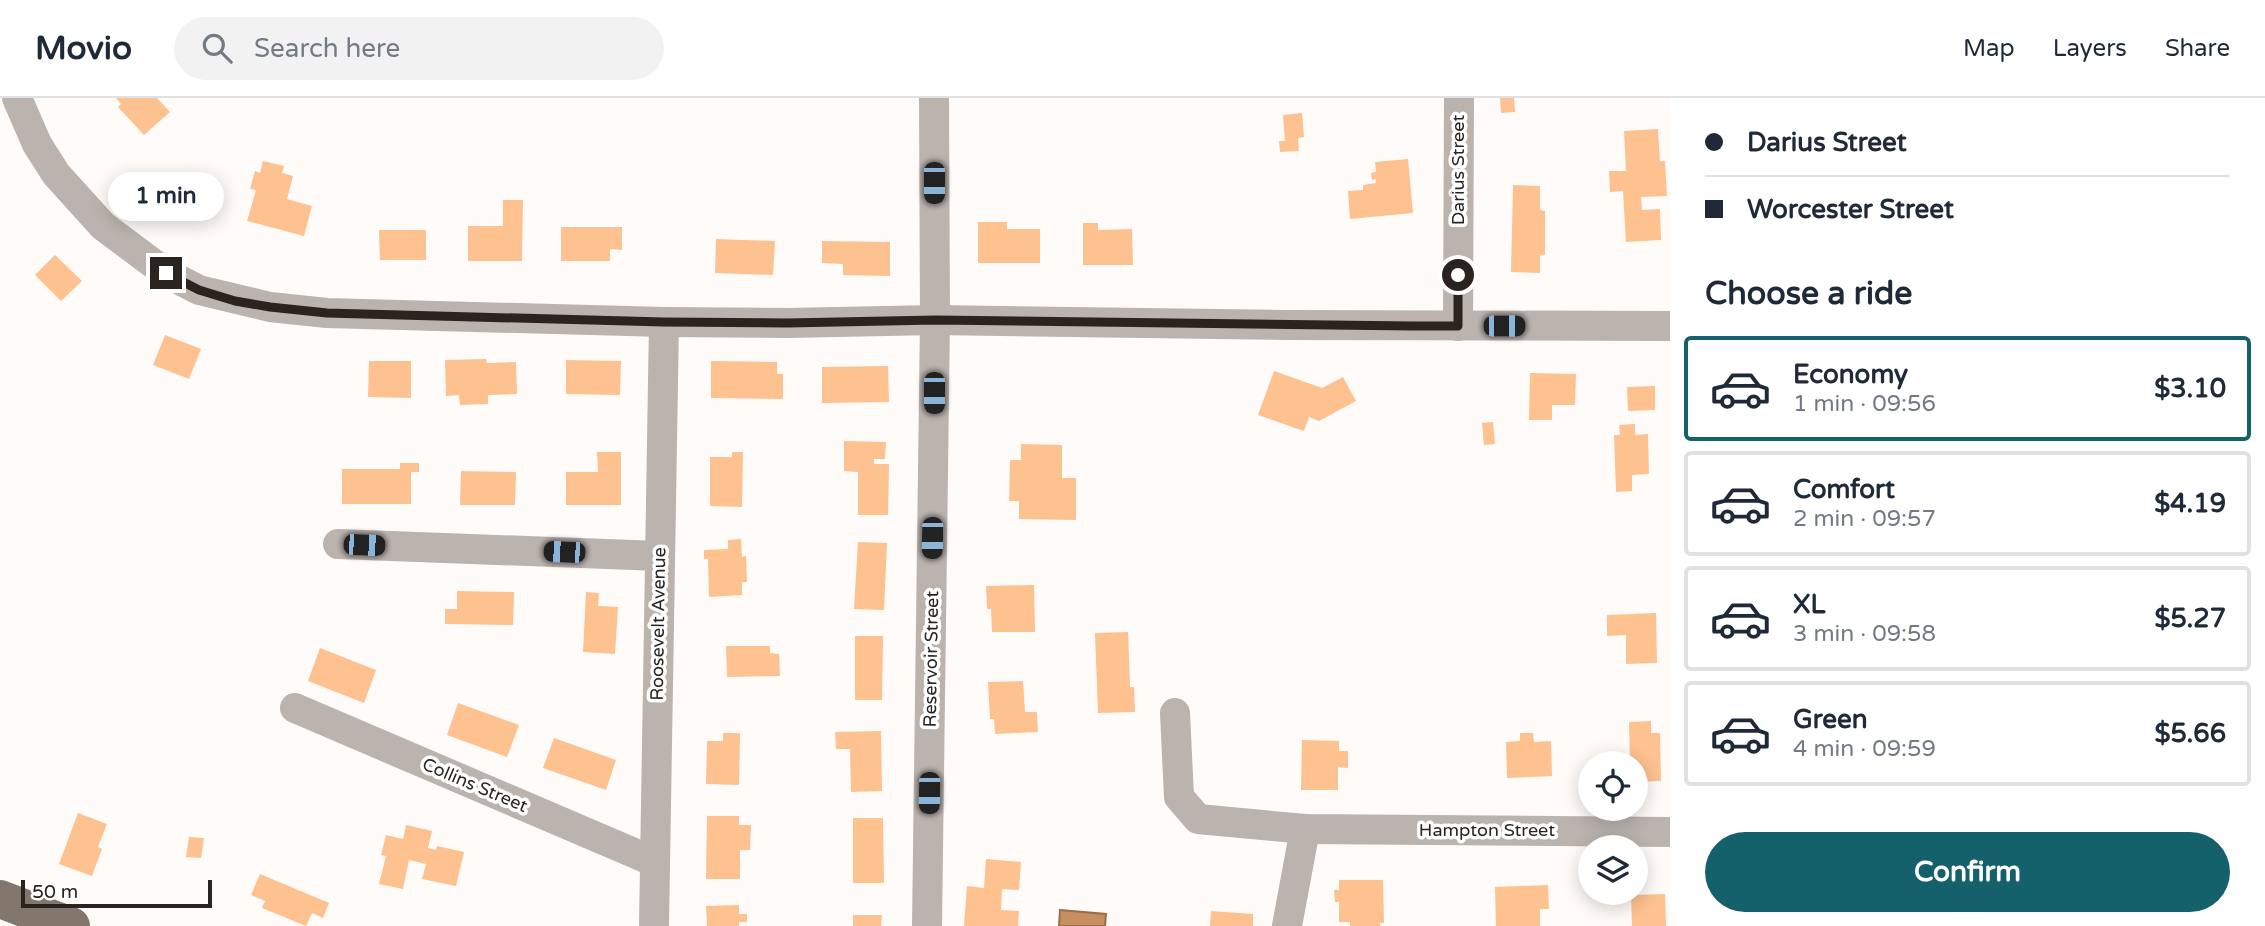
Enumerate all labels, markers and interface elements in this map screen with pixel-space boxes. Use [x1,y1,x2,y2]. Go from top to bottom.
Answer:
search box [174,17,664,80]
text: Movio [35,29,132,68]
icon: search [198,29,236,67]
text: Search here [254,33,400,64]
text: Map [1963,34,2015,63]
text: Layers [2053,34,2127,63]
text: Share [2165,34,2230,63]
street label: Darius Street [1447,115,1469,225]
text: Darius Street [1747,127,1907,158]
car [924,162,945,204]
callout: 1 min [108,172,224,220]
text: 1 min [135,182,197,210]
text: Worcester Street [1747,194,1954,225]
route end [150,257,182,289]
route start [1442,259,1474,291]
text: Choose a ride [1705,275,1912,313]
car [1484,316,1526,337]
icon: car [1709,357,1772,420]
text: Economy [1793,359,1908,390]
car [924,372,945,414]
text: $3.10 [2154,373,2226,404]
text: 1 min · 09:56 [1793,390,1936,418]
icon: car [1709,472,1772,535]
text: Comfort [1793,474,1895,505]
text: $4.19 [2154,488,2226,519]
text: 2 min · 09:57 [1793,505,1936,533]
car [922,517,943,559]
car [343,534,386,556]
car [543,541,586,563]
street label: Roosevelt Avenue [646,547,670,701]
icon: car [1709,587,1772,650]
text: XL [1793,589,1825,620]
street label: Reservoir Street [919,590,943,727]
text: $5.27 [2154,603,2226,634]
text: 3 min · 09:58 [1793,620,1936,648]
icon: car [1709,702,1772,765]
text: Green [1793,704,1868,735]
text: $5.66 [2154,718,2226,749]
text: 4 min · 09:59 [1793,735,1936,763]
map controls [1578,751,1648,905]
button: locate [1578,751,1648,821]
street label: Collins Street [419,753,531,817]
car [919,772,940,814]
street label: Hampton Street [1419,819,1555,841]
button: Confirm [1705,832,2230,912]
button: layers [1578,835,1648,905]
scale bar [21,877,212,909]
text: 50 m [32,881,78,903]

